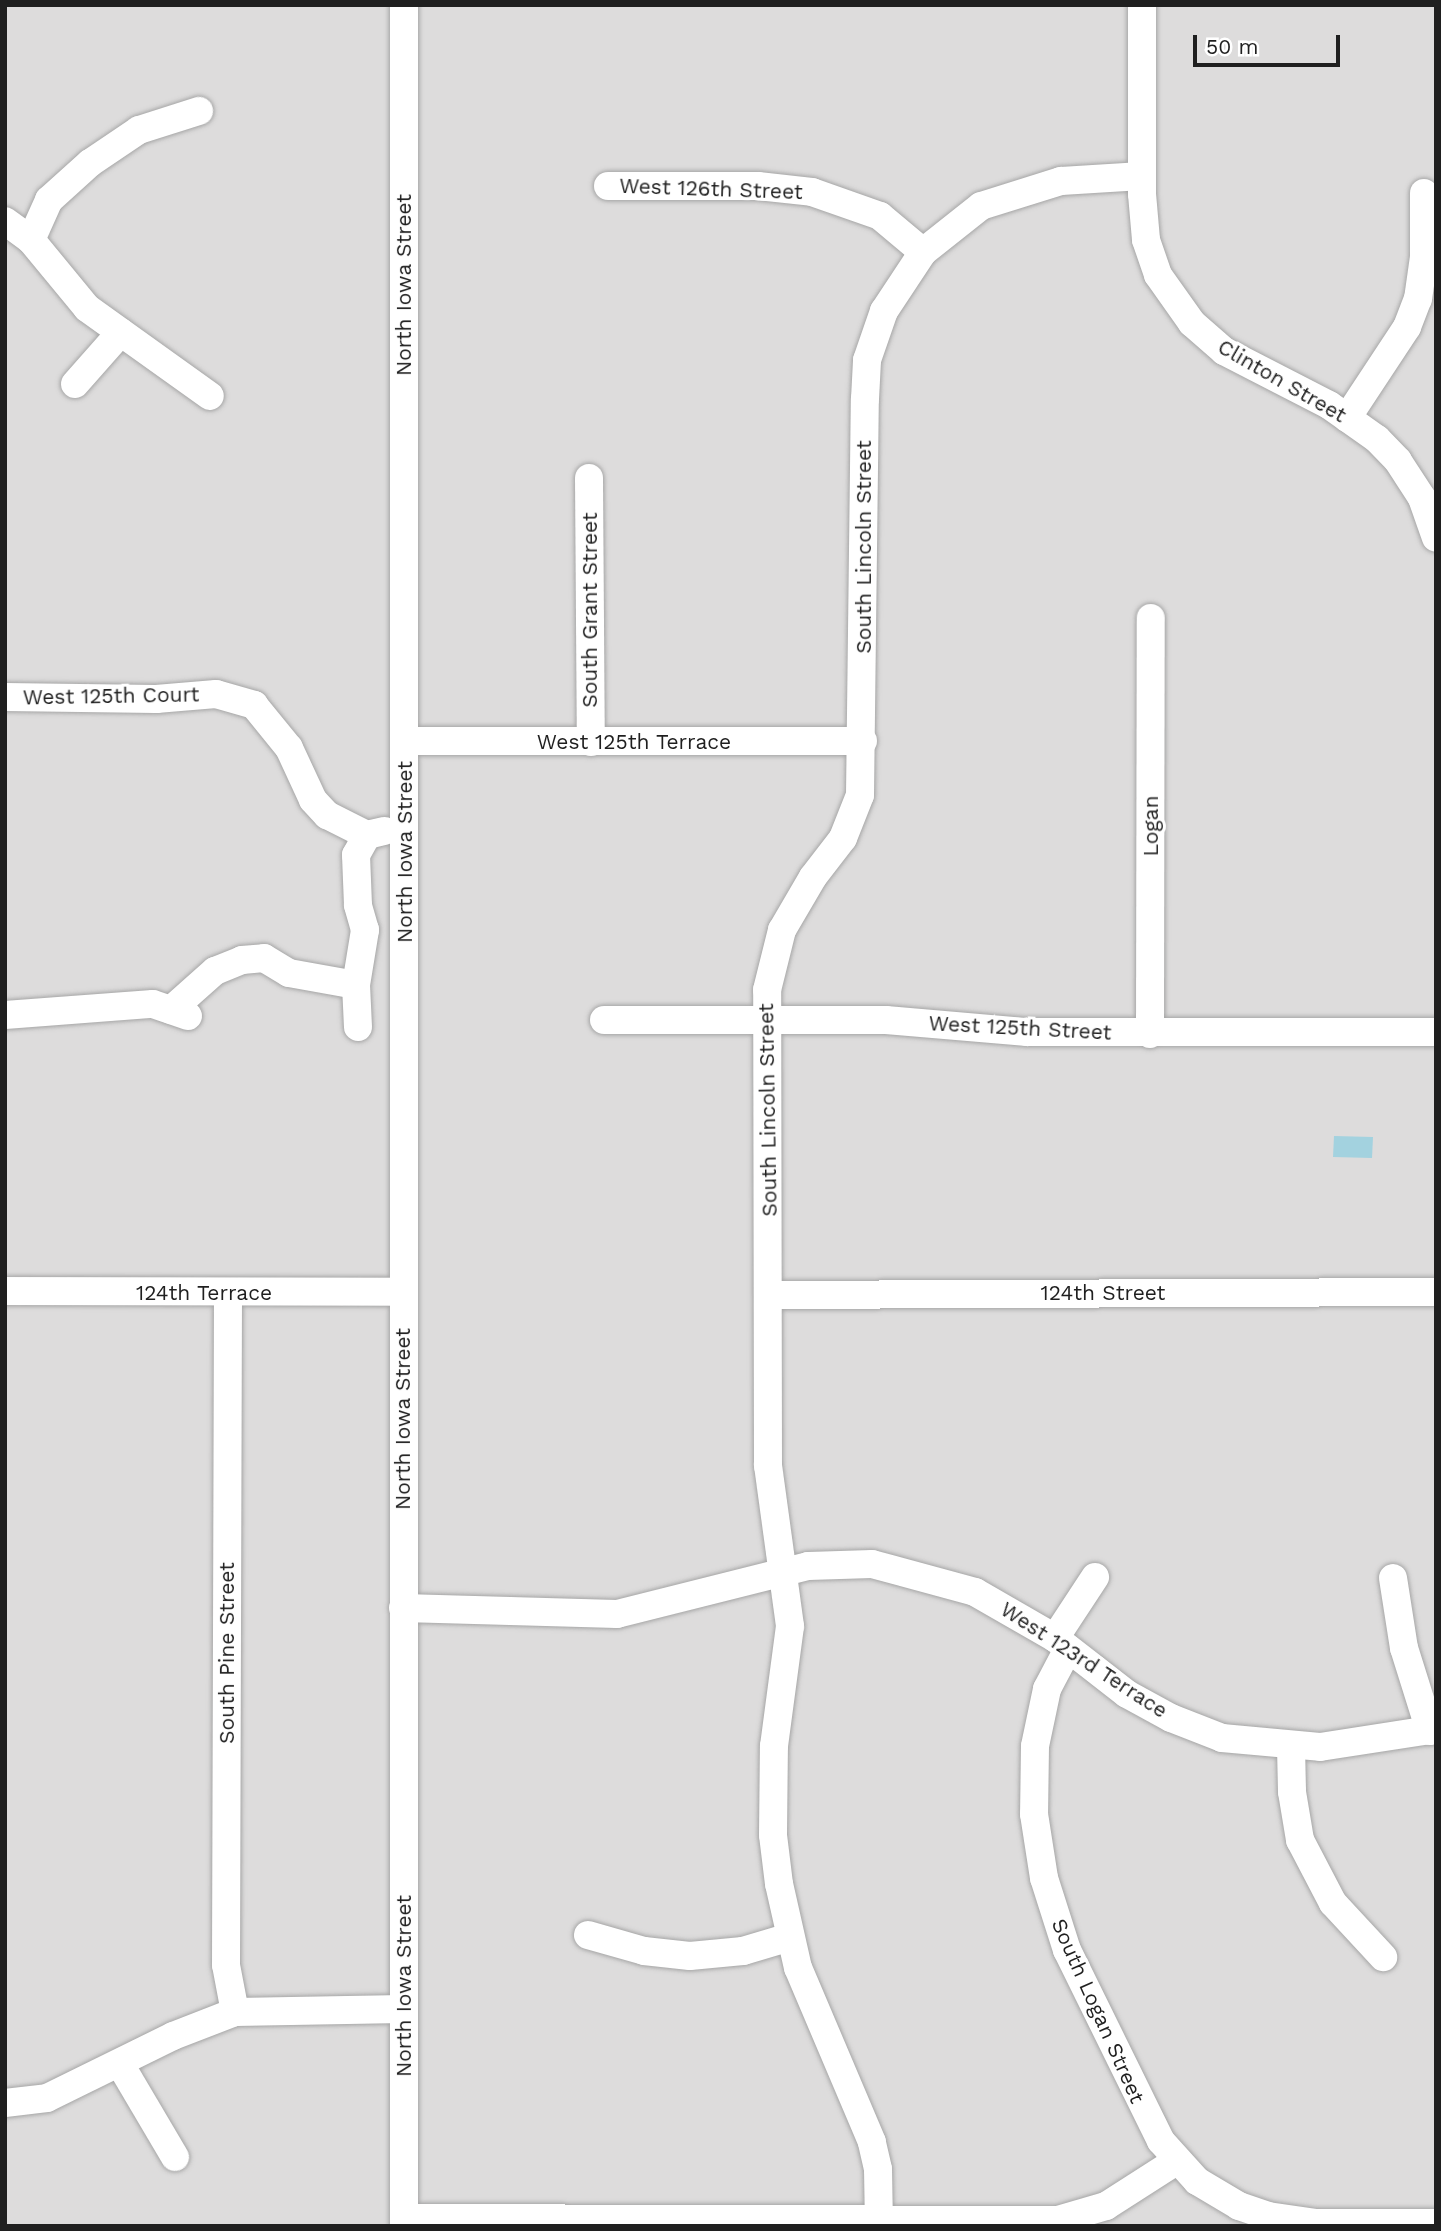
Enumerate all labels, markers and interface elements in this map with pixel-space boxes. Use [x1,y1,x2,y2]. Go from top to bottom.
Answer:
scale bar [1196,21,1343,65]
text: 50 m [1206,34,1258,59]
street label: West 126th Street [619,173,803,205]
street label: North Iowa Street [391,194,417,376]
street label: Clinton Street [1213,334,1351,428]
street label: South Lincoln Street [851,440,877,654]
street label: South Grant Street [577,512,603,708]
street label: West 125th Court [22,682,200,710]
street label: West 125th Terrace [536,729,732,755]
street label: North Iowa Street [392,761,418,943]
street label: Logan [1138,796,1164,856]
street label: South Lincoln Street [754,1003,782,1217]
street label: West 125th Street [928,1011,1112,1045]
street label: 124th Terrace [136,1280,272,1306]
street label: 124th Street [1041,1280,1165,1306]
street label: North Iowa Street [390,1328,416,1510]
street label: South Pine Street [214,1562,240,1744]
street label: West 123rd Terrace [995,1596,1173,1724]
street label: North Iowa Street [391,1895,417,2077]
street label: South Logan Street [1046,1915,1150,2107]

